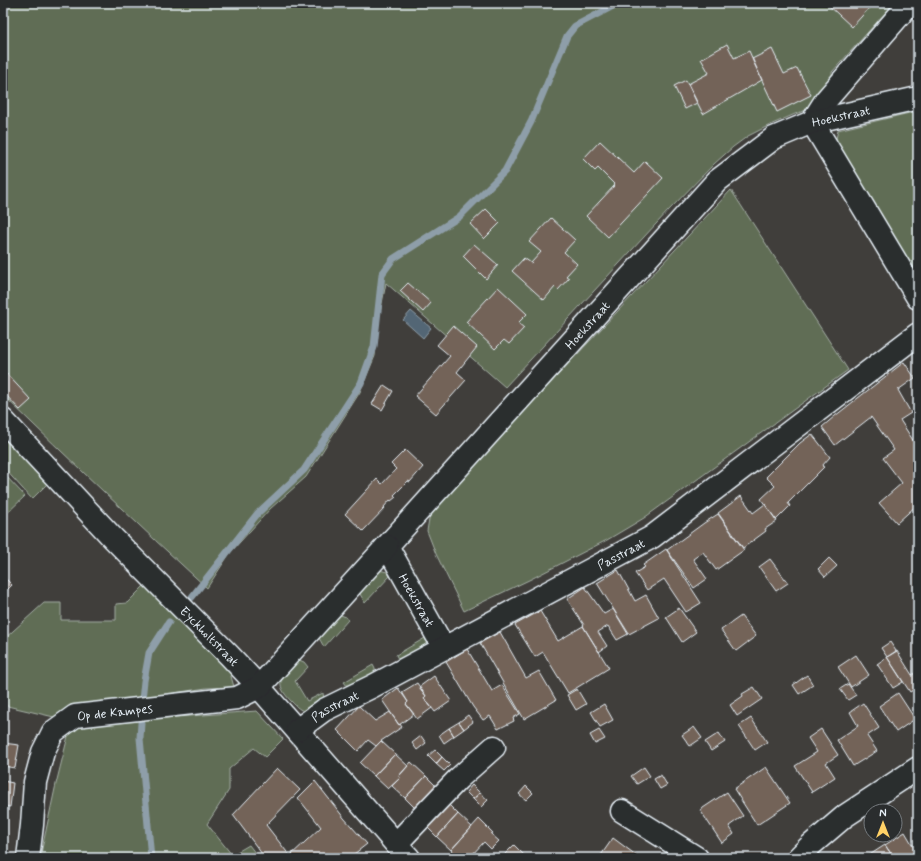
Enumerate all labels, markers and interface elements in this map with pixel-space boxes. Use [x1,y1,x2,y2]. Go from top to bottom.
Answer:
street label: Hoekstraat [810,102,872,132]
street label: Hoekstraat [562,298,614,353]
street label: Passtraat [595,535,648,575]
street label: Hoekstraat [394,571,438,631]
street label: Eyckholtstraat [176,603,242,670]
street label: Passtraat [308,687,362,727]
street label: Op de Kampes [76,700,154,726]
north arrow [863,803,903,843]
text: N [879,807,887,821]

